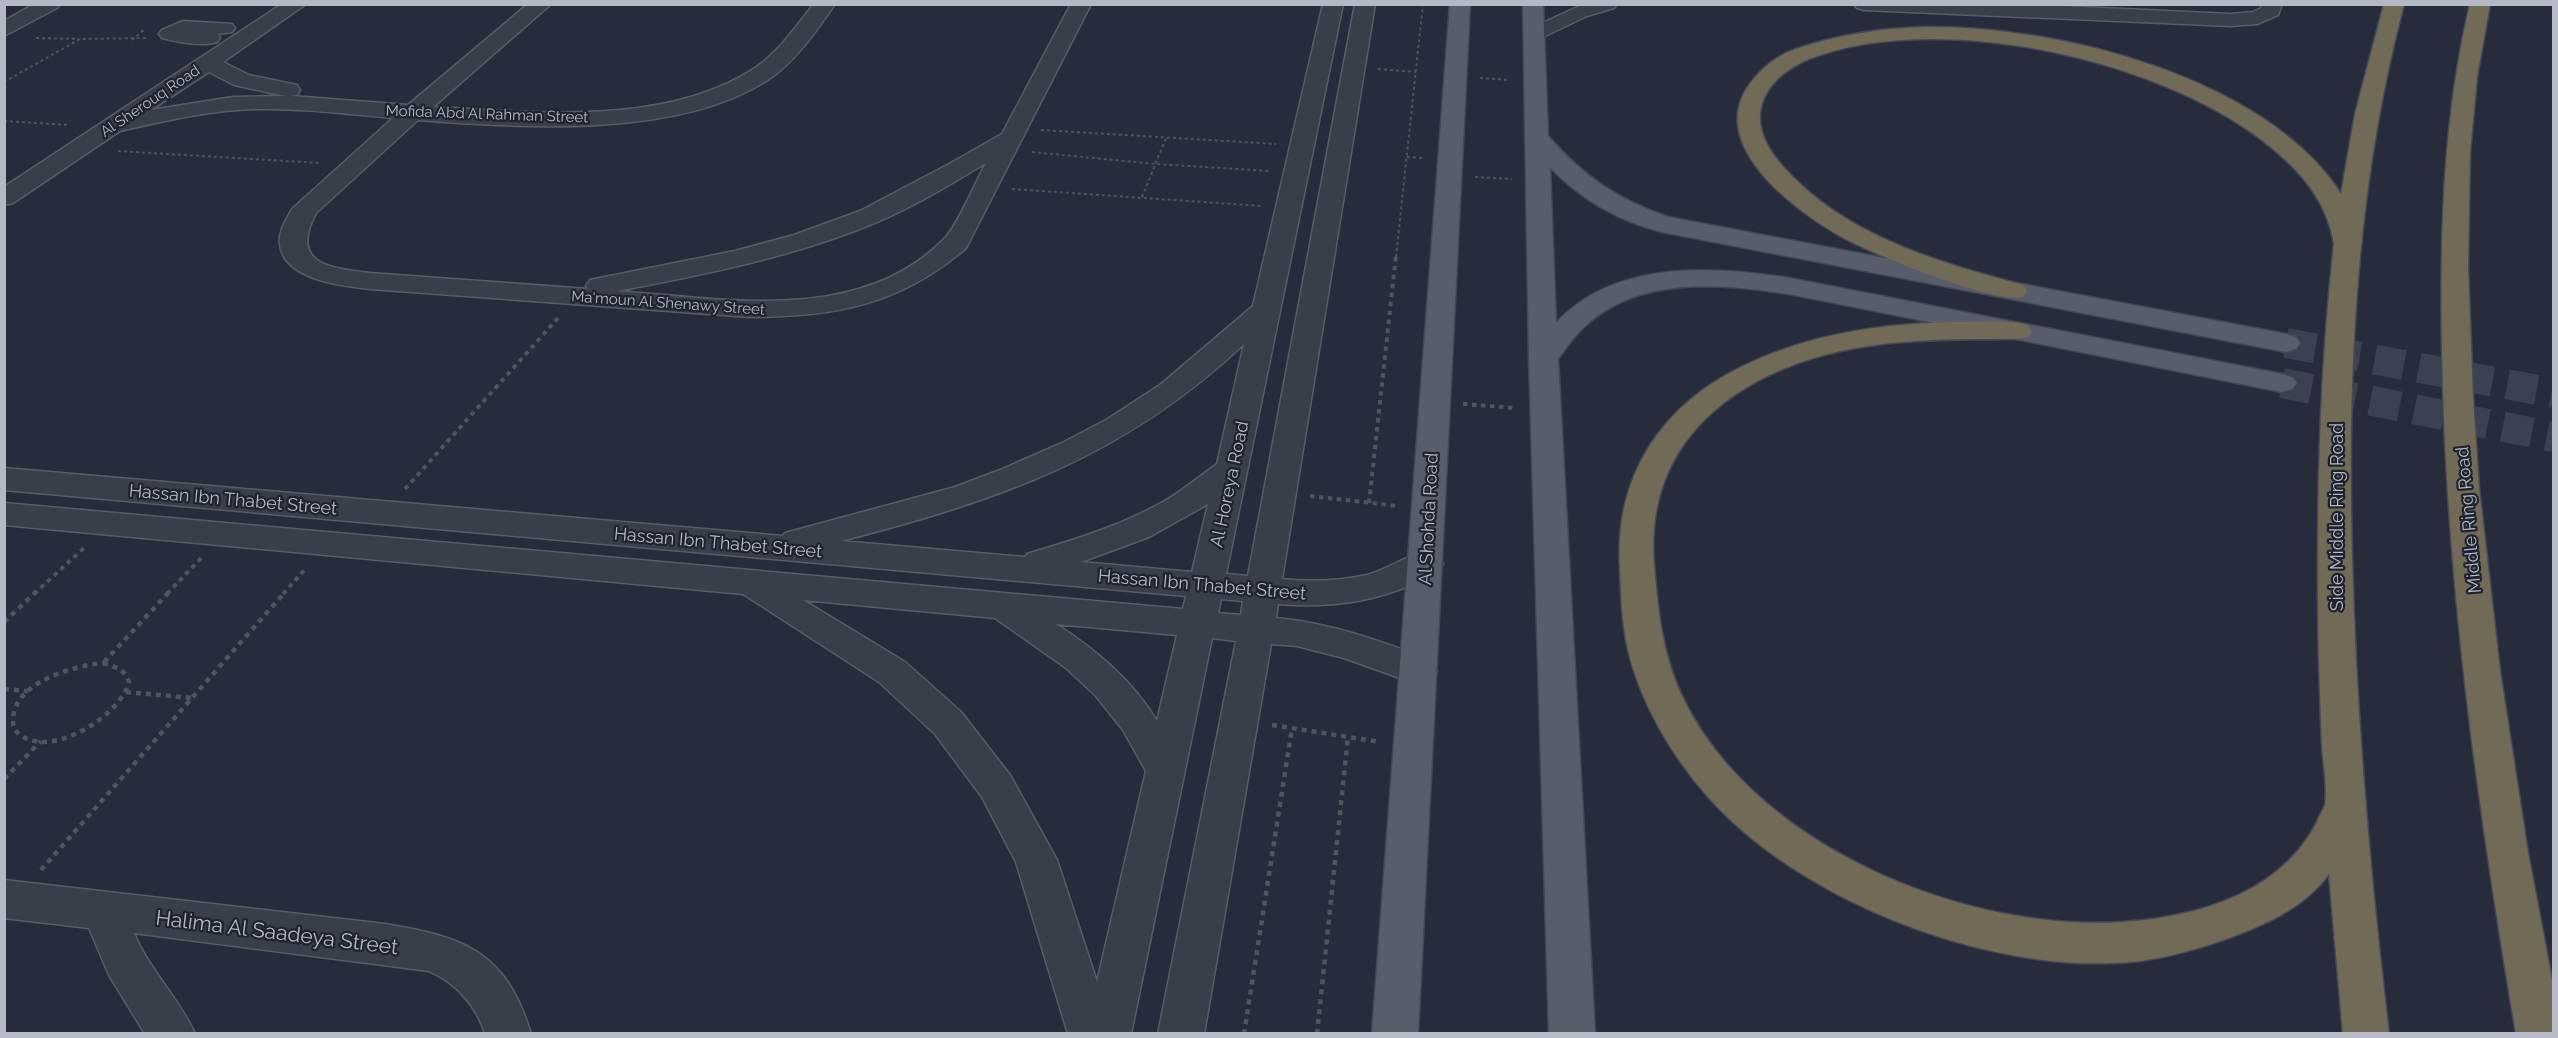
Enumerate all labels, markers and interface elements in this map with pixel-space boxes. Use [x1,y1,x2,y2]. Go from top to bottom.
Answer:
street label: Al Sherouq Road [97,61,203,141]
street label: Mofida Abd Al Rahman Street [385,101,589,127]
street label: Ma'moun Al Shenawy Street [571,287,765,319]
street label: Al Horeya Road [1205,419,1253,549]
street label: Side Middle Ring Road [2326,423,2347,611]
street label: Middle Ring Road [2451,446,2485,594]
street label: Al Shohda Road [1414,452,1442,586]
street label: Hassan Ibn Thabet Street [128,479,338,519]
street label: Hassan Ibn Thabet Street [613,522,823,562]
street label: Hassan Ibn Thabet Street [1097,564,1307,604]
street label: Halima Al Saadeya Street [154,905,400,959]

